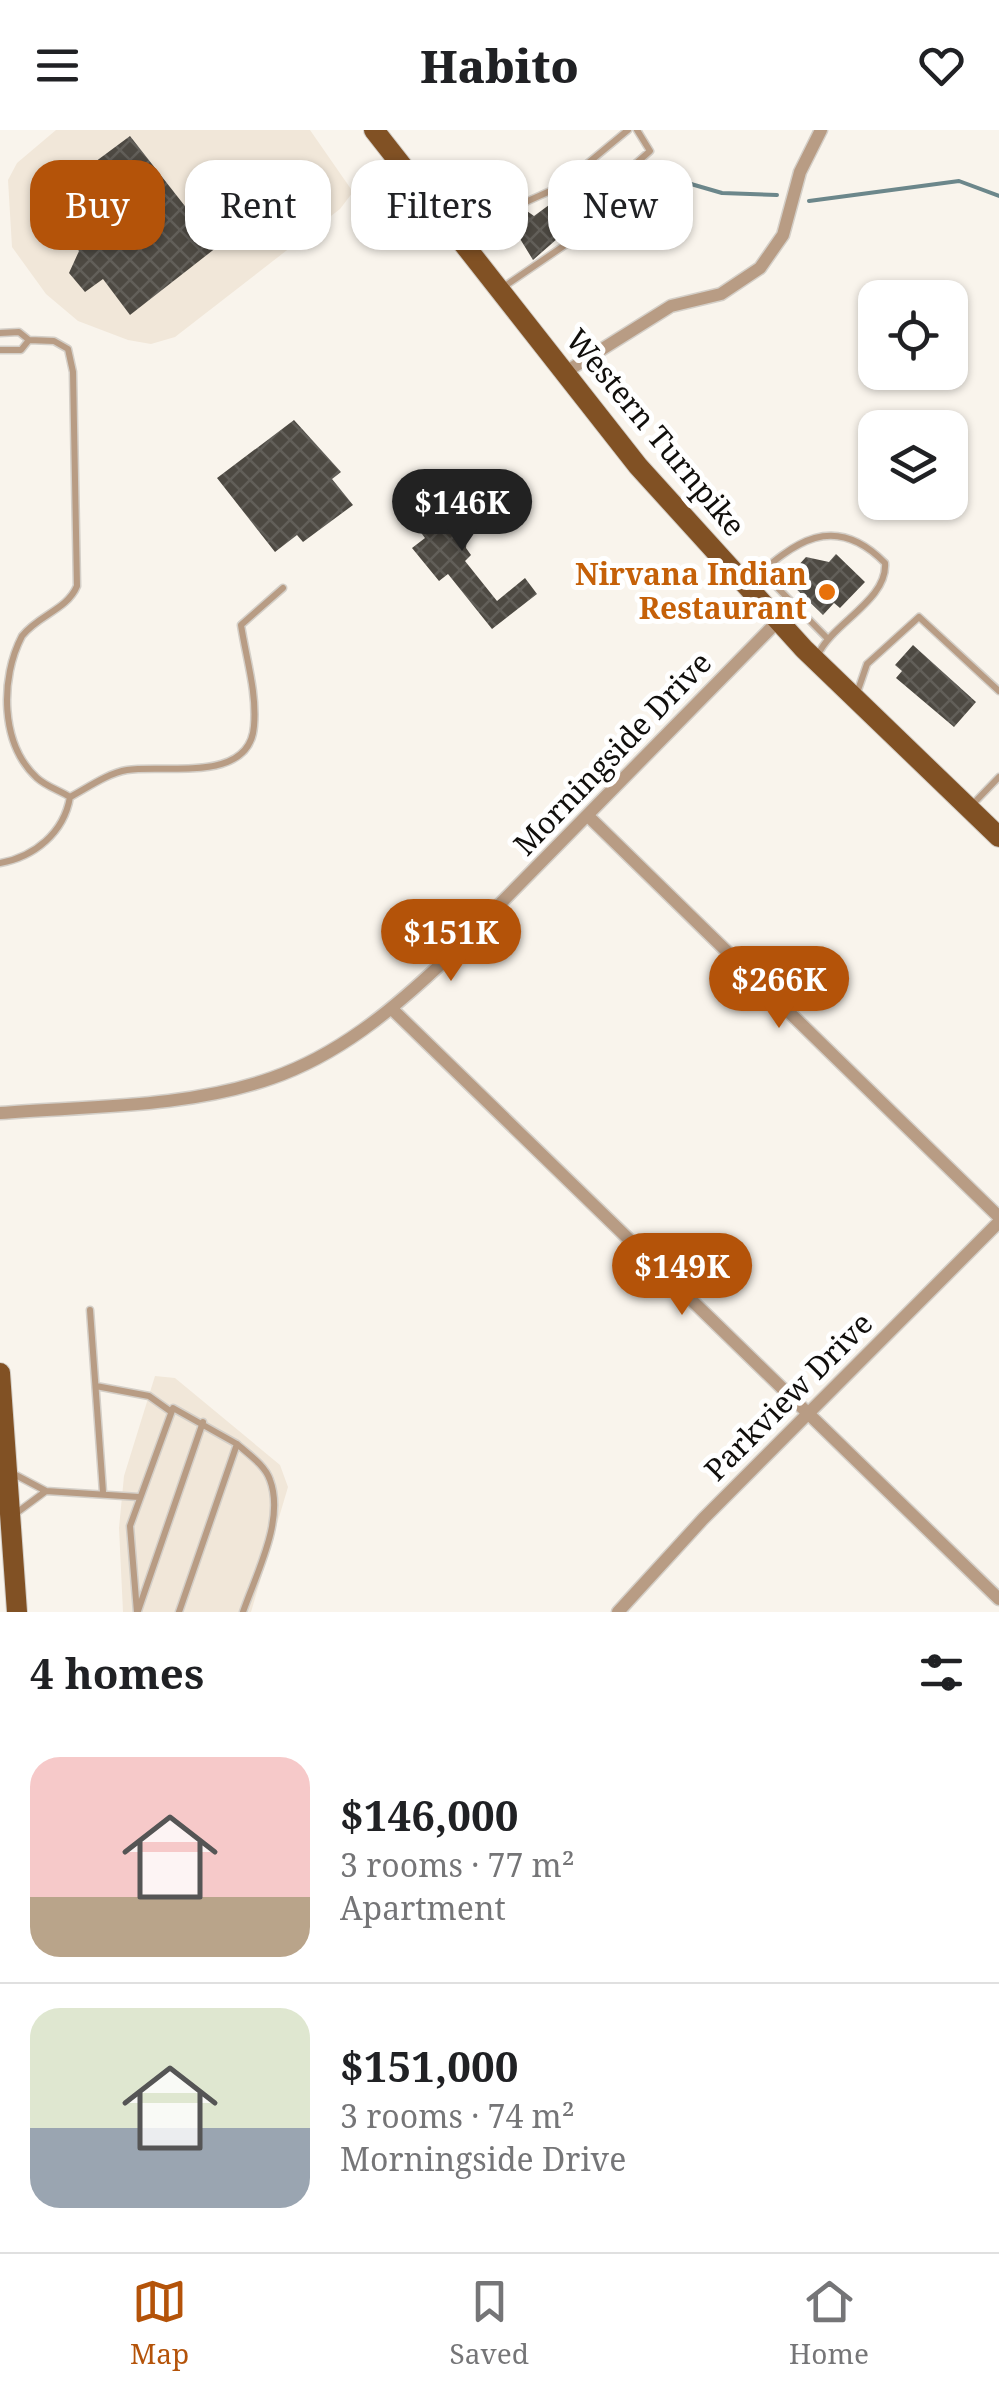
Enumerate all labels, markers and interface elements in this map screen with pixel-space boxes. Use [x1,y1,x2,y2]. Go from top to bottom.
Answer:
text: Habito [420,35,579,96]
icon: menu [30,38,85,93]
icon: heart [914,38,969,93]
chip: Buy [30,160,165,250]
chip: Rent [185,160,331,250]
chip: Filters [351,160,528,250]
chip: New [548,160,693,250]
map controls [858,280,968,520]
button: locate [858,280,968,390]
street label: Western Turnpike [557,320,755,544]
button: layers [858,410,968,520]
pin: $146K [392,469,532,554]
text: $146K [414,480,510,523]
place label: Nirvana Indian Restaurant [575,553,807,628]
marker: Nirvana Indian Restaurant [816,581,838,603]
street label: Morningside Drive [504,642,720,864]
pin: $151K [381,899,521,984]
text: $151K [403,910,499,953]
pin: $266K [709,946,849,1031]
text: $266K [731,957,827,1000]
pin: $149K [612,1233,752,1318]
text: $149K [634,1244,730,1287]
street label: Parkview Drive [695,1303,881,1489]
text: 4 homes [30,1644,204,1701]
icon: filters [914,1645,969,1700]
text: $146,000 [340,1786,518,1843]
icon: home [110,1797,230,1917]
text: 3 rooms · 77 m² [340,1843,575,1886]
text: Apartment [340,1886,506,1929]
text: $151,000 [340,2037,518,2094]
icon: home [110,2048,230,2168]
text: 3 rooms · 74 m² [340,2094,575,2137]
text: Morningside Drive [340,2137,626,2180]
tab: Map [130,2274,189,2372]
tab: Saved [450,2274,529,2372]
tab: Home [789,2274,869,2372]

